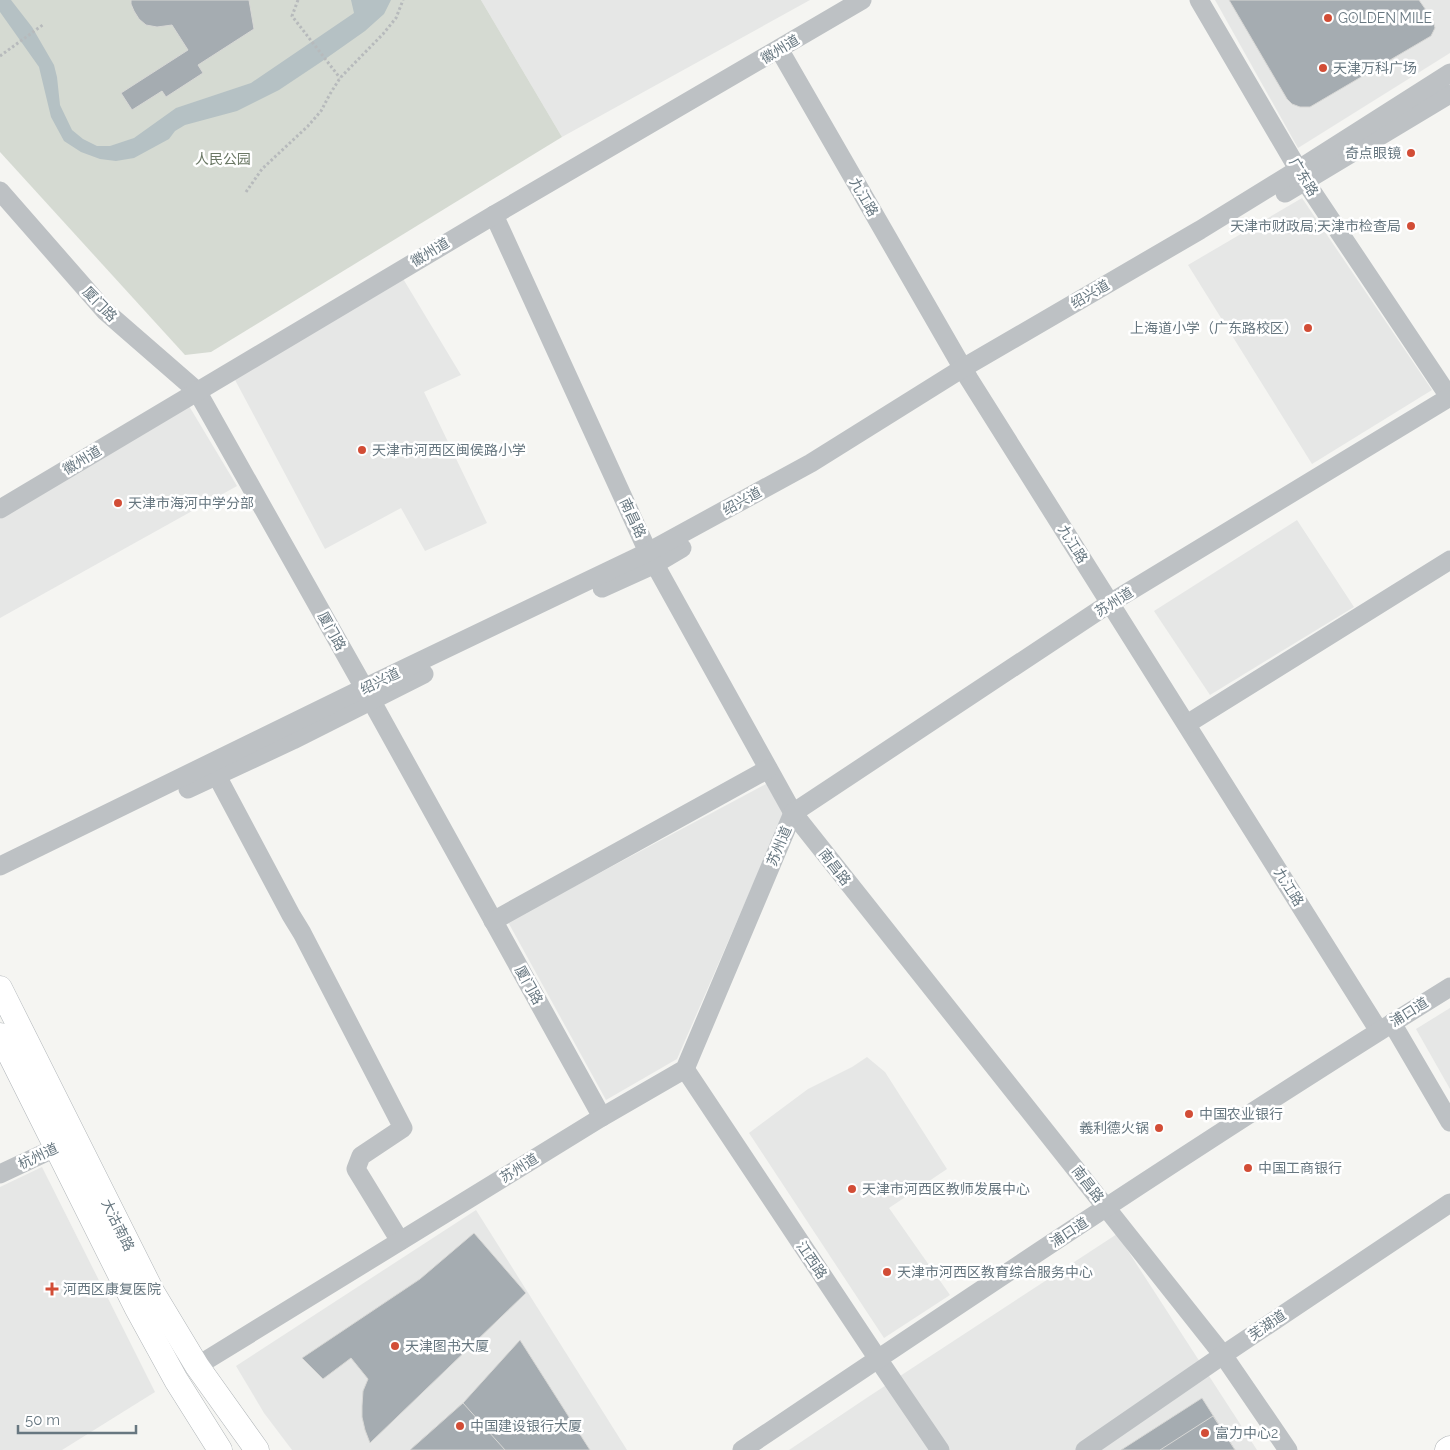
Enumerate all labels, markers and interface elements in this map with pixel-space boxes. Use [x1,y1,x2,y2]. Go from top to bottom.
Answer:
place label: GOLDEN MILE [1338,10,1432,26]
marker: GOLDEN MILE [1322,12,1334,24]
street label: 徽州道 [758,31,802,67]
place label: 天津万科广场 [1333,60,1417,76]
marker: 天津万科广场 [1317,62,1329,74]
place label: 奇点眼镜 [1345,145,1401,161]
marker: 奇点眼镜 [1405,147,1417,159]
park label: 人民公园 [195,151,251,167]
street label: 广东路 [1286,155,1322,199]
street label: 九江路 [847,175,881,219]
place label: 天津市财政局;天津市检查局 [1230,218,1401,234]
marker: 天津市财政局;天津市检查局 [1405,220,1417,232]
street label: 徽州道 [408,234,452,270]
street label: 绍兴道 [1068,277,1112,311]
street label: 厦门路 [80,283,120,325]
place label: 上海道小学（广东路校区） [1130,320,1298,336]
marker: 上海道小学（广东路校区） [1302,322,1314,334]
street label: 徽州道 [60,442,104,478]
place label: 天津市河西区闽侯路小学 [372,442,526,458]
marker: 天津市河西区闽侯路小学 [356,444,368,456]
street label: 绍兴道 [720,484,764,518]
place label: 天津市海河中学分部 [128,495,254,511]
street label: 南昌路 [617,496,649,540]
marker: 天津市海河中学分部 [112,497,124,509]
street label: 九江路 [1055,522,1091,566]
street label: 苏州道 [1092,584,1136,620]
street label: 厦门路 [315,609,349,653]
street label: 绍兴道 [358,665,402,697]
street label: 苏州道 [763,824,795,868]
street label: 南昌路 [816,846,854,888]
street label: 九江路 [1271,865,1307,909]
street label: 厦门路 [512,963,546,1007]
street label: 浦口道 [1387,994,1431,1030]
place label: 中国农业银行 [1199,1106,1283,1122]
marker: 中国农业银行 [1183,1108,1195,1120]
place label: 義利德火锅 [1079,1120,1149,1136]
marker: 義利德火锅 [1153,1122,1165,1134]
street label: 杭州道 [16,1140,60,1172]
street label: 苏州道 [497,1150,541,1186]
place label: 中国工商银行 [1258,1160,1342,1176]
marker: 中国工商银行 [1242,1162,1254,1174]
street label: 南昌路 [1069,1163,1107,1205]
place label: 天津市河西区教师发展中心 [862,1181,1030,1197]
marker: 天津市河西区教师发展中心 [846,1183,858,1195]
street label: 大沽南路 [99,1196,137,1254]
street label: 浦口道 [1047,1214,1091,1250]
street label: 江西路 [794,1238,830,1282]
place label: 天津市河西区教育综合服务中心 [897,1264,1093,1280]
marker: 天津市河西区教育综合服务中心 [881,1266,893,1278]
place label: 河西区康复医院 [63,1281,161,1297]
marker: 河西区康复医院 [45,1282,59,1296]
street label: 芜湖道 [1245,1307,1289,1343]
place label: 天津图书大厦 [405,1338,489,1354]
marker: 天津图书大厦 [389,1340,401,1352]
scale bar [18,1402,135,1434]
text: 50 m [25,1411,60,1429]
place label: 中国建设银行大厦 [470,1418,582,1434]
marker: 中国建设银行大厦 [454,1420,466,1432]
place label: 富力中心2 [1215,1425,1278,1441]
marker: 富力中心2 [1199,1427,1211,1439]

